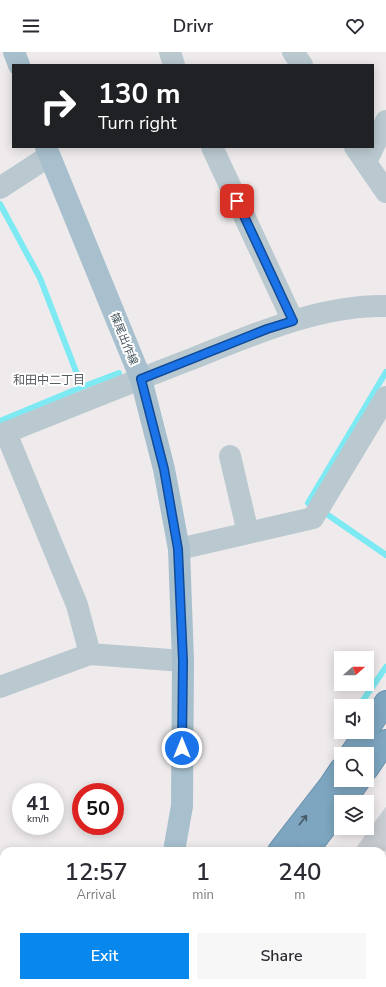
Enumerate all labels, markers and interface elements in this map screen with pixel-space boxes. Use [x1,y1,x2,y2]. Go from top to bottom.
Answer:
text: Drivr [173,14,213,38]
icon: menu [20,15,42,37]
icon: heart [344,15,366,37]
text: 130 m [98,75,181,113]
icon: right [32,80,84,132]
text: Turn right [98,111,177,135]
pin [220,184,254,218]
icon: arrive [226,190,248,212]
street label: 篠尾出作線 [107,311,141,367]
district label: 和田中二丁目 [13,372,85,388]
north arrow [334,651,374,691]
map controls [334,651,374,835]
button: sound [334,699,374,739]
position arrow [161,727,203,769]
button: search [334,747,374,787]
speed limit sign: 50 [72,783,124,835]
text: 41 [26,790,50,817]
button: layers [334,795,374,835]
text: km/h [27,812,49,826]
one-way arrow [299,815,307,826]
text: 12:57 [64,856,128,888]
text: 1 [196,856,210,888]
text: 240 [278,856,321,888]
text: Arrival [77,886,116,904]
text: min [192,886,214,904]
text: m [294,886,305,904]
button: Exit [20,933,189,979]
button: Share [197,933,366,979]

